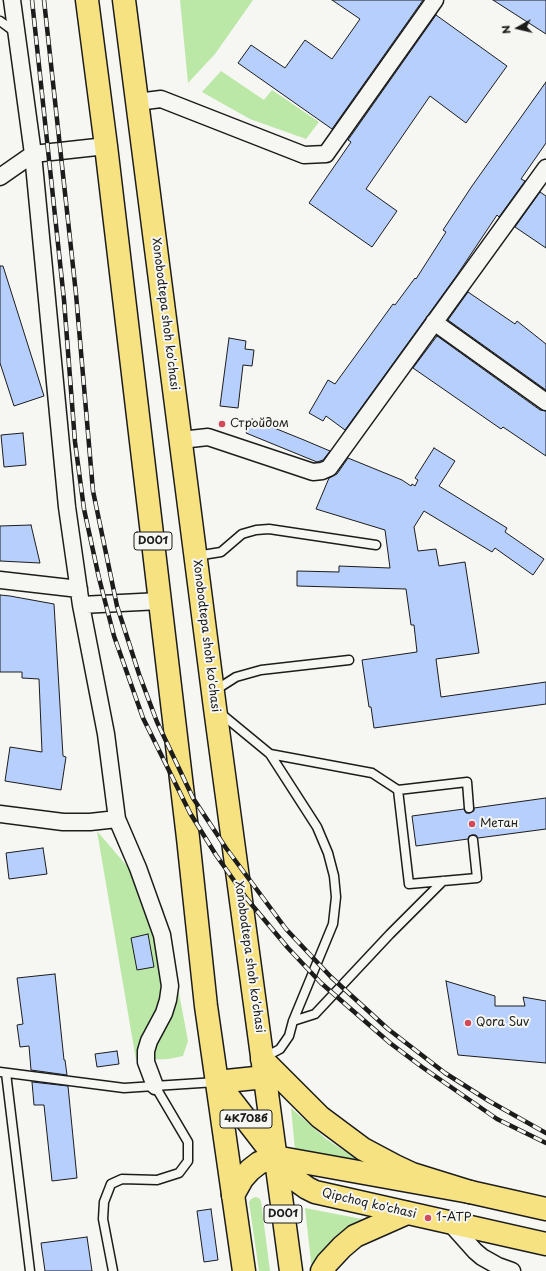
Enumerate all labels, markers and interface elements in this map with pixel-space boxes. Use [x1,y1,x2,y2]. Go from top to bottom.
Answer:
north arrow [498,8,538,48]
text: N [497,24,515,35]
street label: Xonobodtepa shoh ko'chasi [148,237,182,391]
place label: Стройдом [230,417,289,431]
marker: Стройдом [217,419,227,429]
road number: D001 [134,532,172,550]
street label: Xonobodtepa shoh ko'chasi [189,559,223,713]
place label: Метан [480,817,518,831]
marker: Метан [467,819,477,829]
street label: Xonobodtepa shoh ko'chasi [231,880,267,1034]
place label: Qora Suv [476,1016,529,1030]
marker: Qora Suv [463,1018,473,1028]
road number: 4К708б [220,1110,272,1128]
street label: Qipchoq ko'chasi [320,1186,418,1222]
road number: D001 [264,1205,302,1223]
place label: 1-ATP [436,1211,471,1225]
marker: 1-ATP [423,1213,433,1223]

